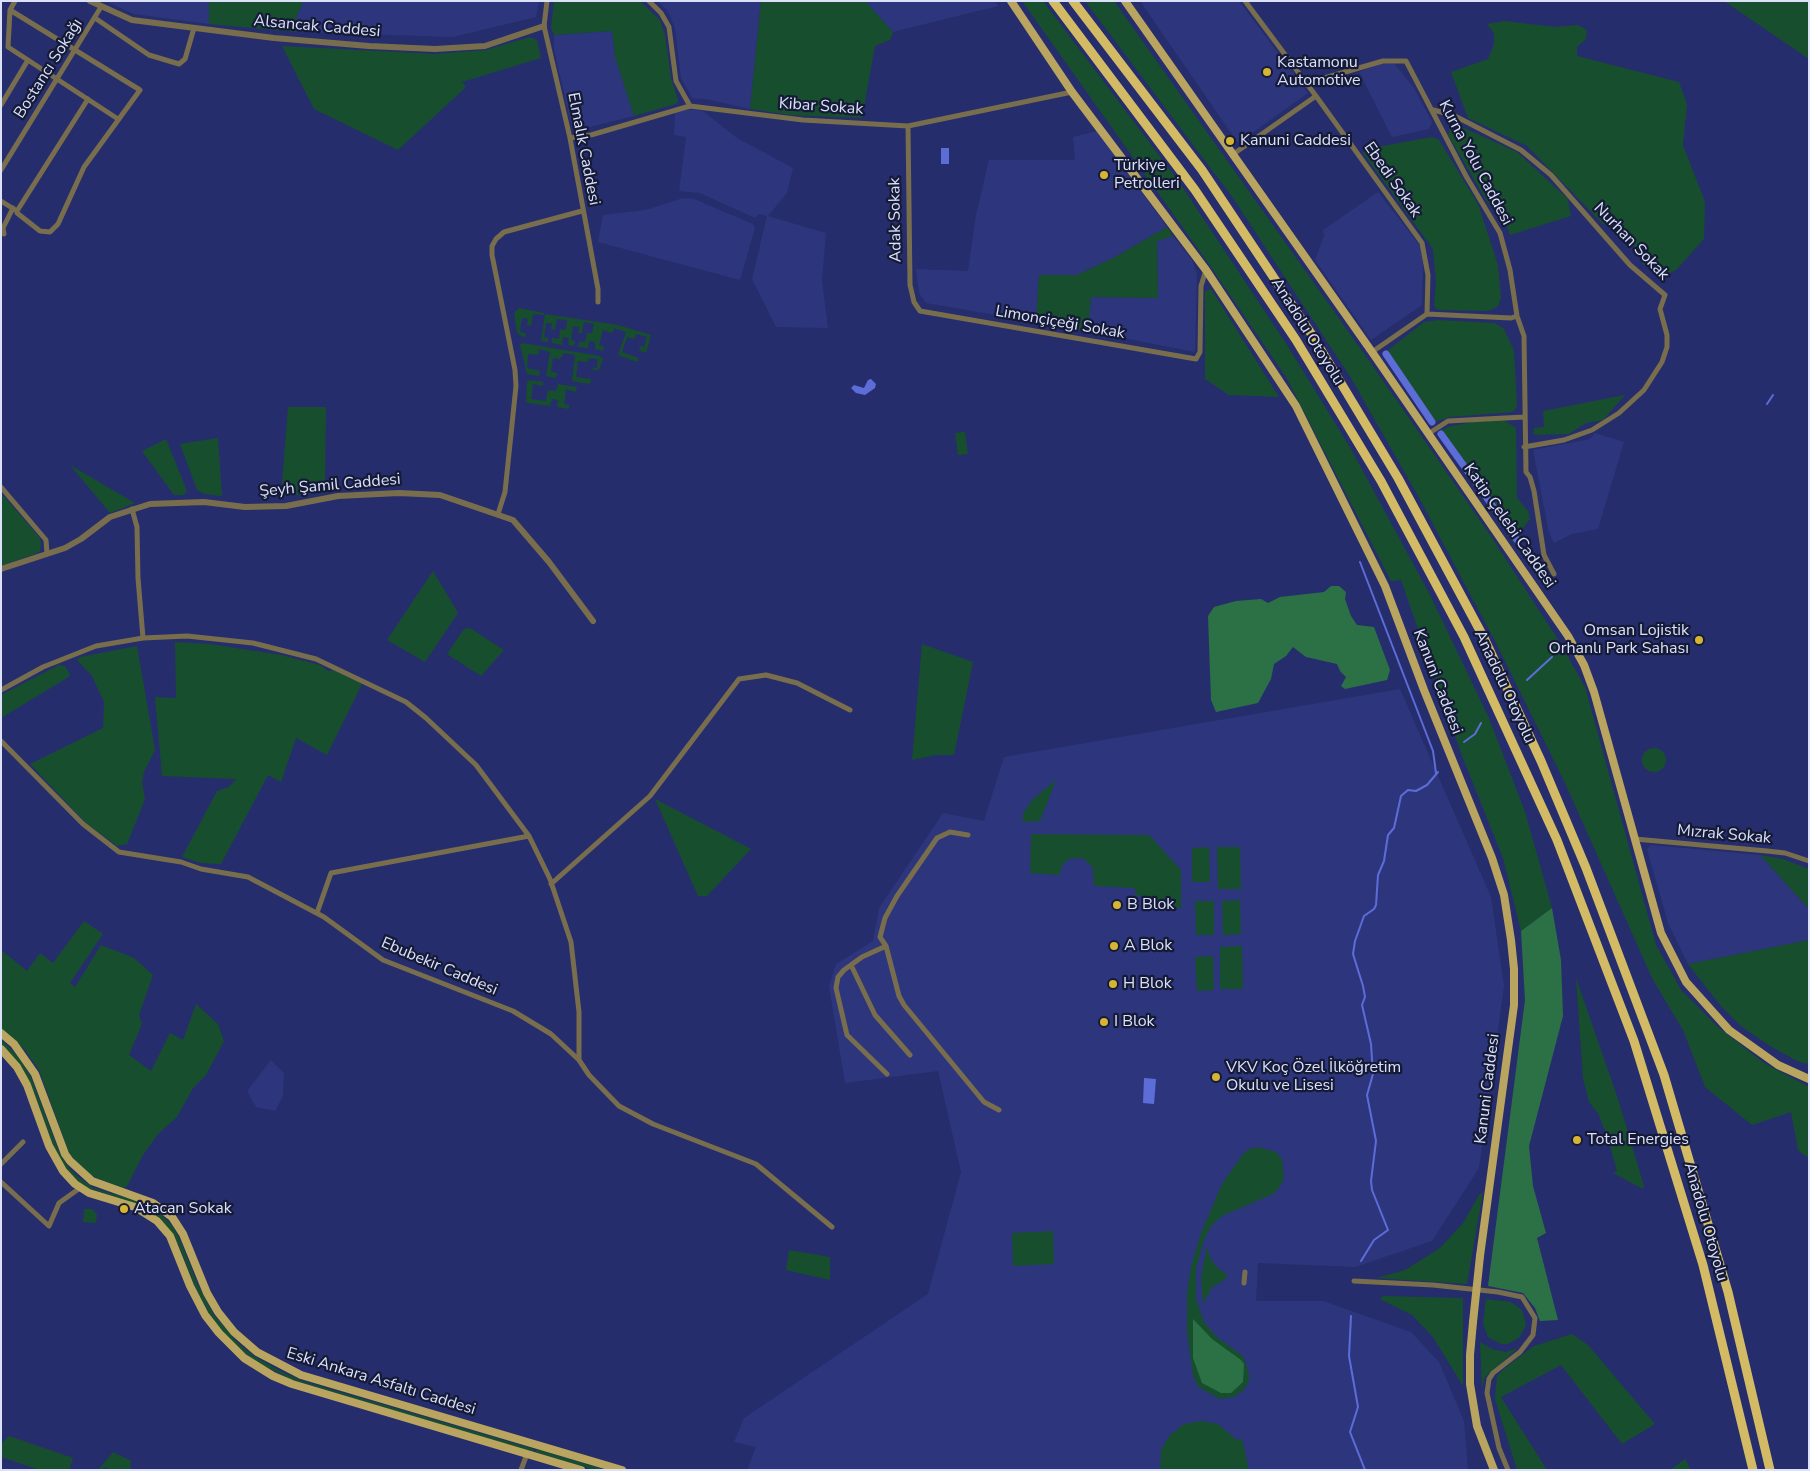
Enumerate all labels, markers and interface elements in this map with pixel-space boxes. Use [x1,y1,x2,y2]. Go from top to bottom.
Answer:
street label: Alsancak Caddesi [253,12,381,42]
street label: Bostancı Sokağı [11,16,87,122]
place label: Kastamonu Automotive [1277,53,1361,91]
marker: Kastamonu Automotive [1261,66,1273,78]
street label: Elmalık Caddesi [563,91,603,207]
street label: Kibar Sokak [778,94,864,120]
street label: Kurna Yolu Caddesi [1434,97,1516,229]
place label: Kanuni Caddesi [1240,131,1351,151]
marker: Kanuni Caddesi [1224,135,1236,147]
street label: Ebedi Sokak [1359,139,1425,221]
place label: Türkiye Petrolleri [1114,156,1180,194]
marker: Türkiye Petrolleri [1098,169,1110,181]
street label: Adak Sokak [886,178,906,262]
street label: Nurhan Sokak [1589,199,1673,285]
street label: Anadolu Otoyolu [1266,275,1348,389]
street label: Limonçiçeği Sokak [994,302,1126,344]
street label: Katip Çelebi Caddesi [1459,460,1559,592]
street label: Şeyh Şamil Caddesi [259,470,401,502]
place label: Omsan Lojistik Orhanlı Park Sahası [1548,621,1689,659]
street label: Kanuni Caddesi [1408,627,1466,737]
street label: Anadolu Otoyolu [1469,627,1539,747]
marker: Omsan Lojistik Orhanlı Park Sahası [1693,634,1705,646]
street label: Mızrak Sokak [1676,821,1772,849]
place label: B Blok [1127,895,1174,915]
marker: B Blok [1111,899,1123,911]
street label: Ebubekir Caddesi [378,934,500,1000]
place label: A Blok [1124,936,1172,956]
marker: A Blok [1108,940,1120,952]
place label: H Blok [1123,974,1172,994]
marker: H Blok [1107,978,1119,990]
place label: I Blok [1114,1012,1155,1032]
marker: I Blok [1098,1016,1110,1028]
street label: Kanuni Caddesi [1472,1033,1504,1145]
place label: VKV Koç Özel İlköğretim Okulu ve Lisesi [1226,1058,1401,1096]
marker: VKV Koç Özel İlköğretim Okulu ve Lisesi [1210,1071,1222,1083]
place label: Total Energies [1587,1130,1689,1150]
marker: Total Energies [1571,1134,1583,1146]
street label: Anadolu Otoyolu [1679,1160,1731,1284]
place label: Atacan Sokak [134,1199,232,1219]
marker: Atacan Sokak [118,1203,130,1215]
street label: Eski Ankara Asfaltı Caddesi [284,1344,478,1420]

